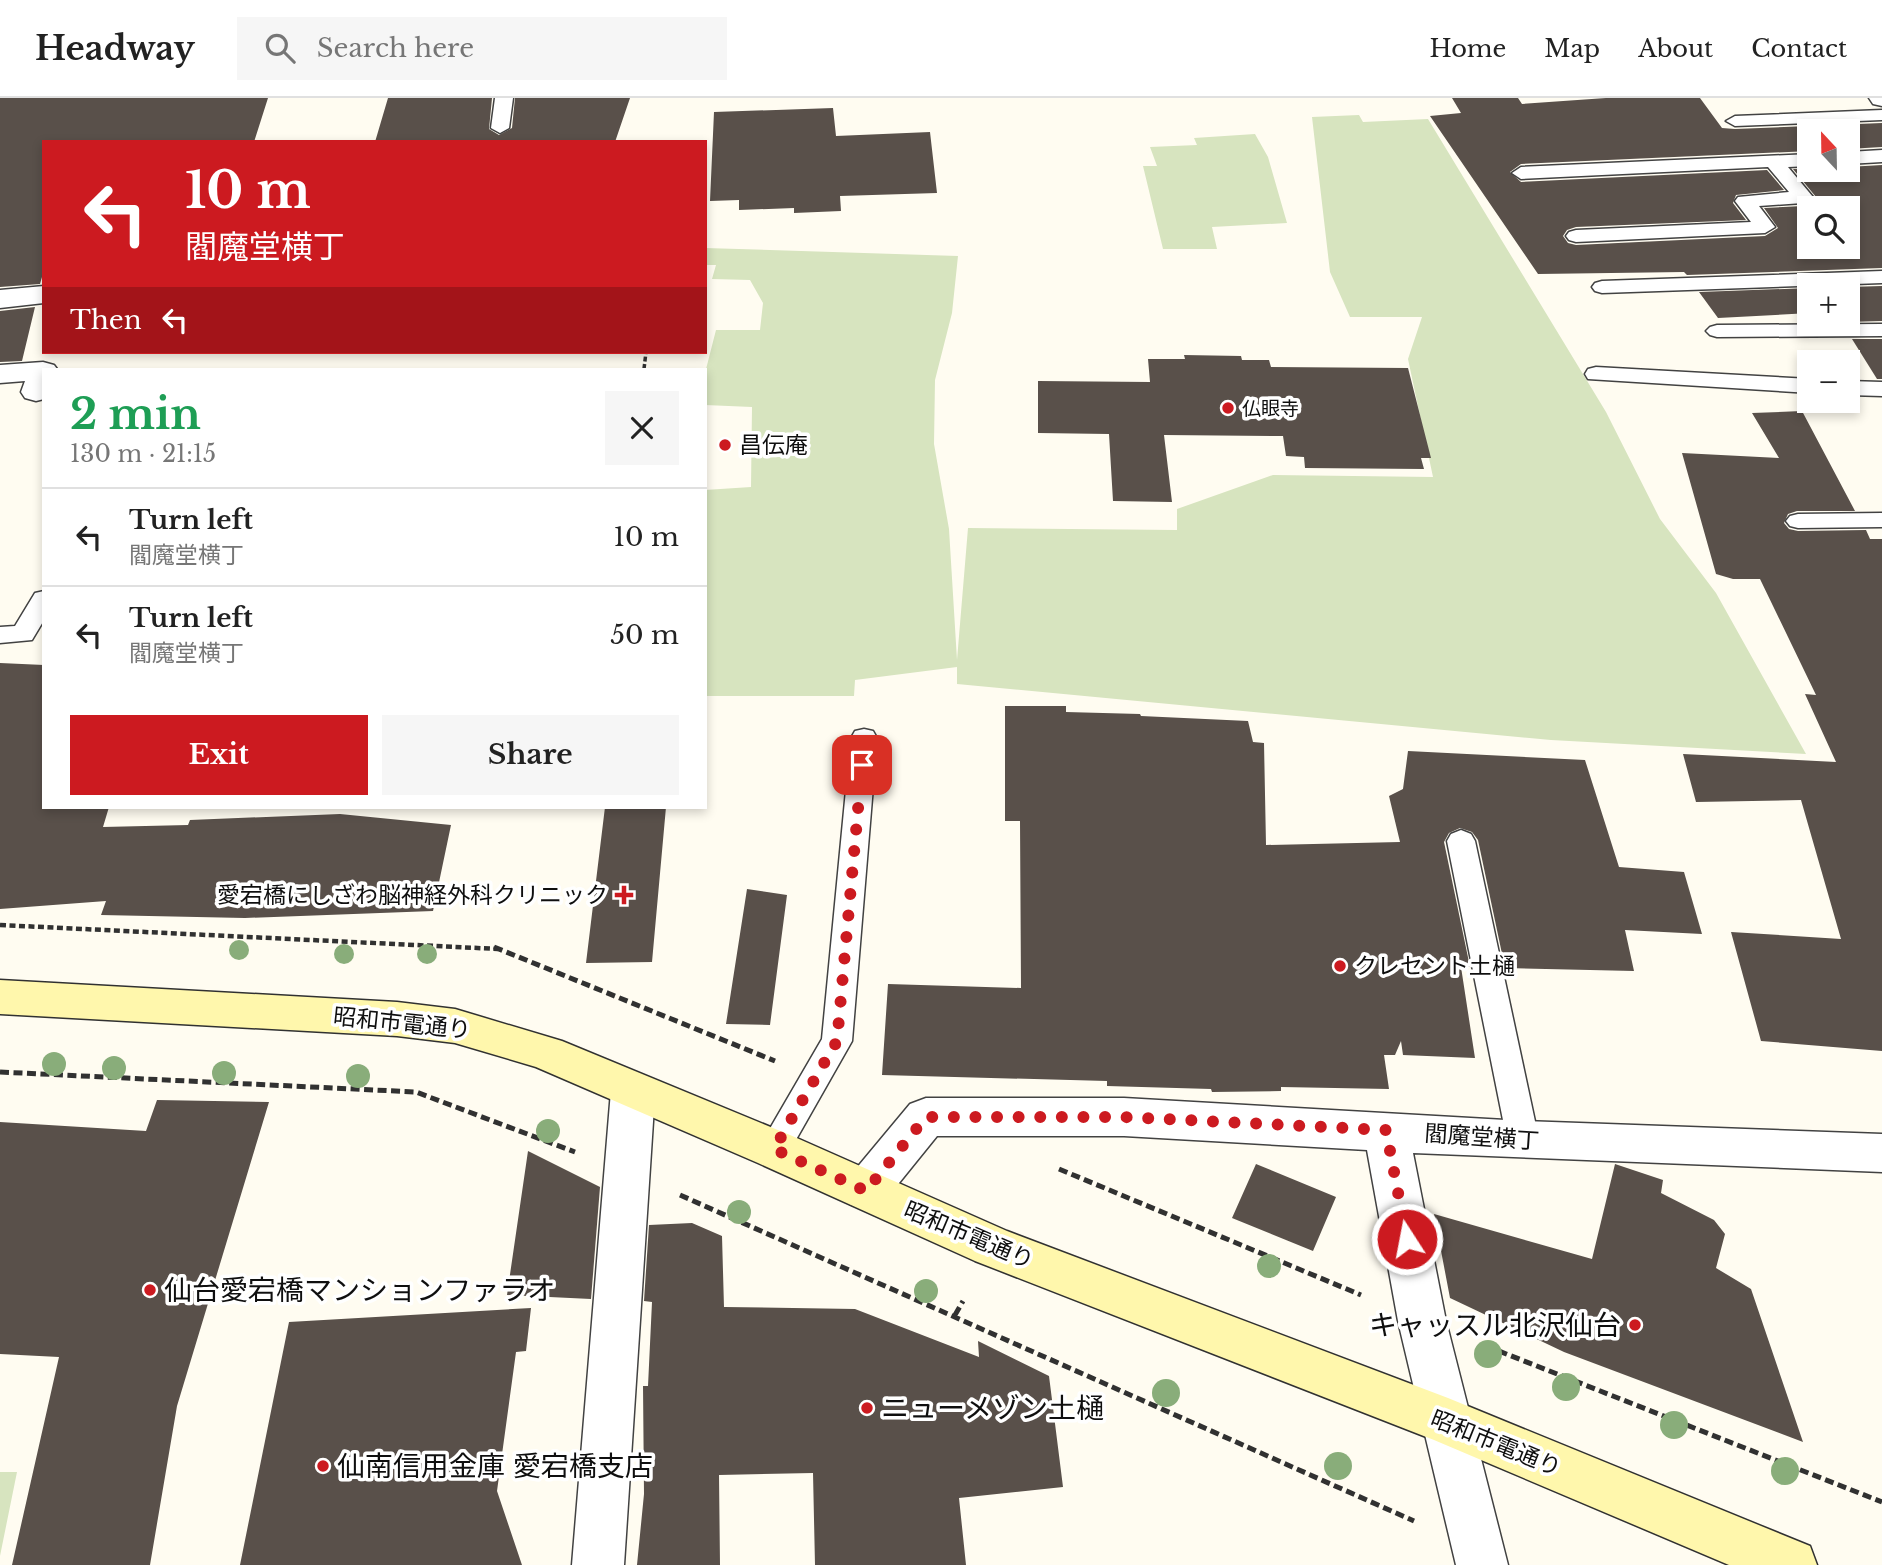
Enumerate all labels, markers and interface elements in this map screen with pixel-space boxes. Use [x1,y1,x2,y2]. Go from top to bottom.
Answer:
search box [237,17,727,80]
text: Headway [35,28,195,69]
icon: search [261,29,299,67]
text: Search here [317,32,474,64]
text: Home [1430,34,1506,63]
text: Map [1544,34,1600,63]
text: About [1638,34,1713,63]
text: Contact [1751,34,1847,63]
north arrow [1797,119,1860,182]
map controls [1797,119,1860,413]
text: 10 m [185,160,311,221]
icon: left [70,168,161,259]
button: search [1797,196,1860,259]
text: 閻魔堂横丁 [185,227,345,267]
button: + [1797,273,1860,336]
icon: left [156,301,194,339]
text: Then [70,304,142,336]
button: − [1797,350,1860,413]
text: 2 min [70,388,201,440]
button: close [605,391,679,465]
place label: 仏眼寺 [1242,397,1299,420]
marker: 仏眼寺 [1220,400,1236,416]
place label: 昌伝庵 [739,431,808,459]
marker: 昌伝庵 [717,437,733,453]
text: 130 m · 21:15 [70,440,216,468]
text: Turn left [129,504,253,536]
icon: left [70,518,108,556]
text: 10 m [613,521,679,553]
text: 閻魔堂横丁 [129,541,244,569]
text: Turn left [129,602,253,634]
icon: left [70,616,108,654]
text: 50 m [610,619,679,651]
text: 閻魔堂横丁 [129,639,244,667]
button: Exit [70,715,368,795]
button: Share [382,715,679,795]
pin [832,735,892,795]
icon: arrive [843,746,881,784]
place label: 愛宕橋にしざわ脳神経外科クリニック [217,881,608,909]
marker: 愛宕橋にしざわ脳神経外科クリニック [614,885,634,905]
place label: クレセント土樋 [1354,952,1515,980]
marker: クレセント土樋 [1332,958,1348,974]
street label: 昭和市電通り [332,1002,472,1044]
street label: 閻魔堂横丁 [1424,1119,1540,1155]
street label: 昭和市電通り [900,1195,1038,1275]
position arrow [1370,1202,1444,1276]
place label: 仙台愛宕橋マンションファラオ [164,1273,555,1308]
marker: 仙台愛宕橋マンションファラオ [142,1282,158,1298]
place label: キャッスル北沢仙台 [1369,1308,1621,1343]
marker: キャッスル北沢仙台 [1627,1317,1643,1333]
place label: ニューメゾン土樋 [881,1391,1104,1426]
marker: ニューメゾン土樋 [859,1400,875,1416]
street label: 昭和市電通り [1427,1404,1565,1482]
place label: 仙南信用金庫 愛宕橋支店 [337,1449,653,1484]
marker: 仙南信用金庫 愛宕橋支店 [315,1458,331,1474]

